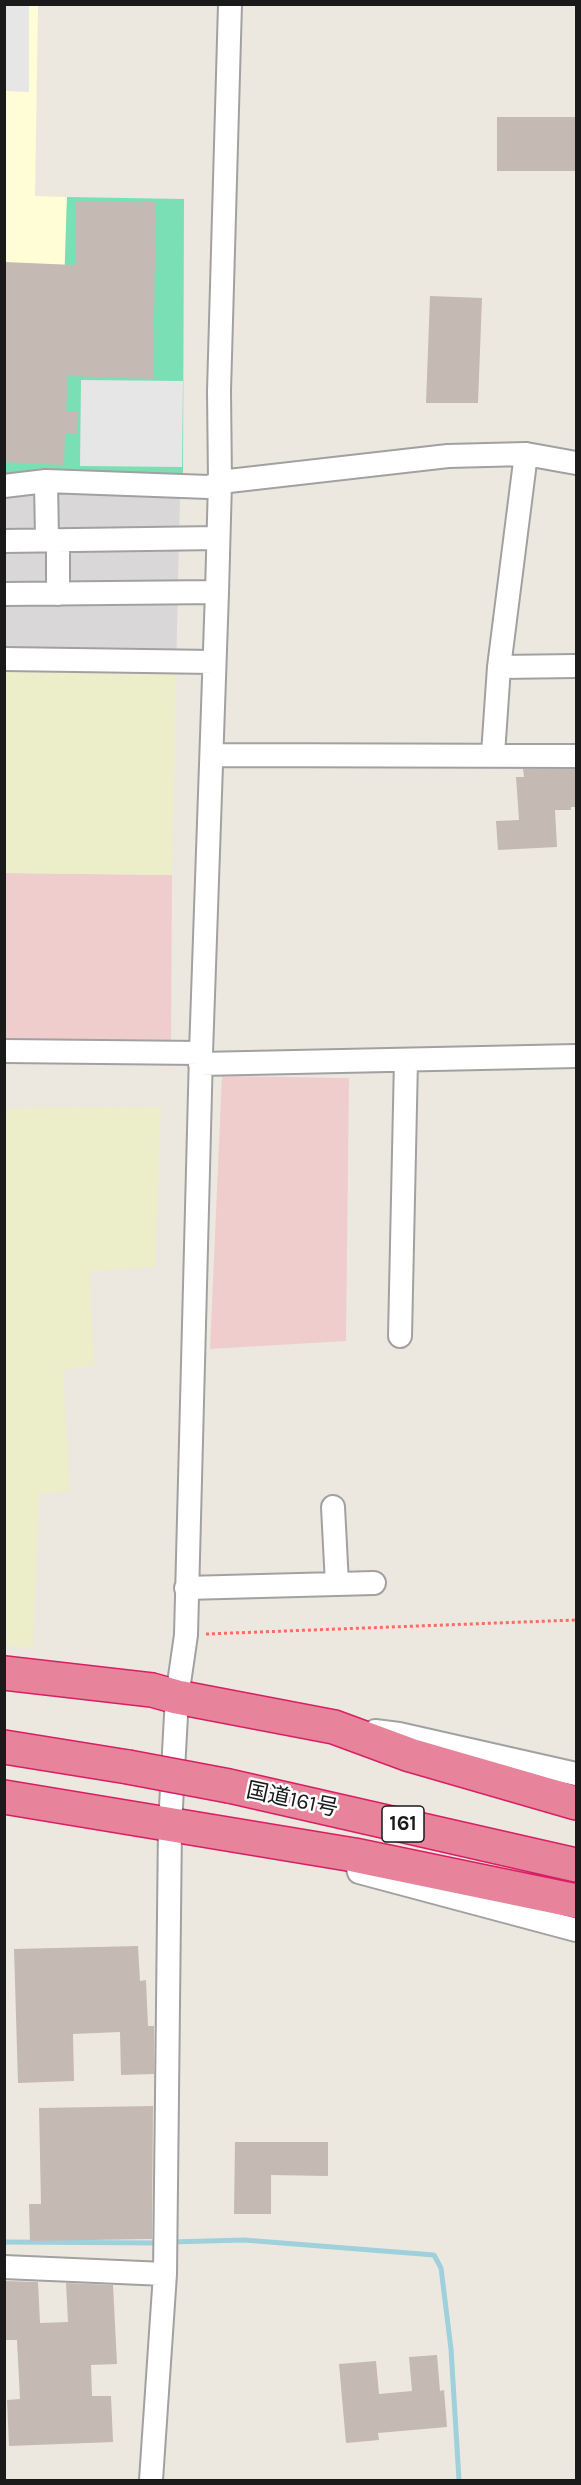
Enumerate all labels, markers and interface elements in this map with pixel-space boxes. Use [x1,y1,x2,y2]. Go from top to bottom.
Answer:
street label: 国道161号 [244,1777,340,1823]
road number: 161 [382,1806,424,1842]

